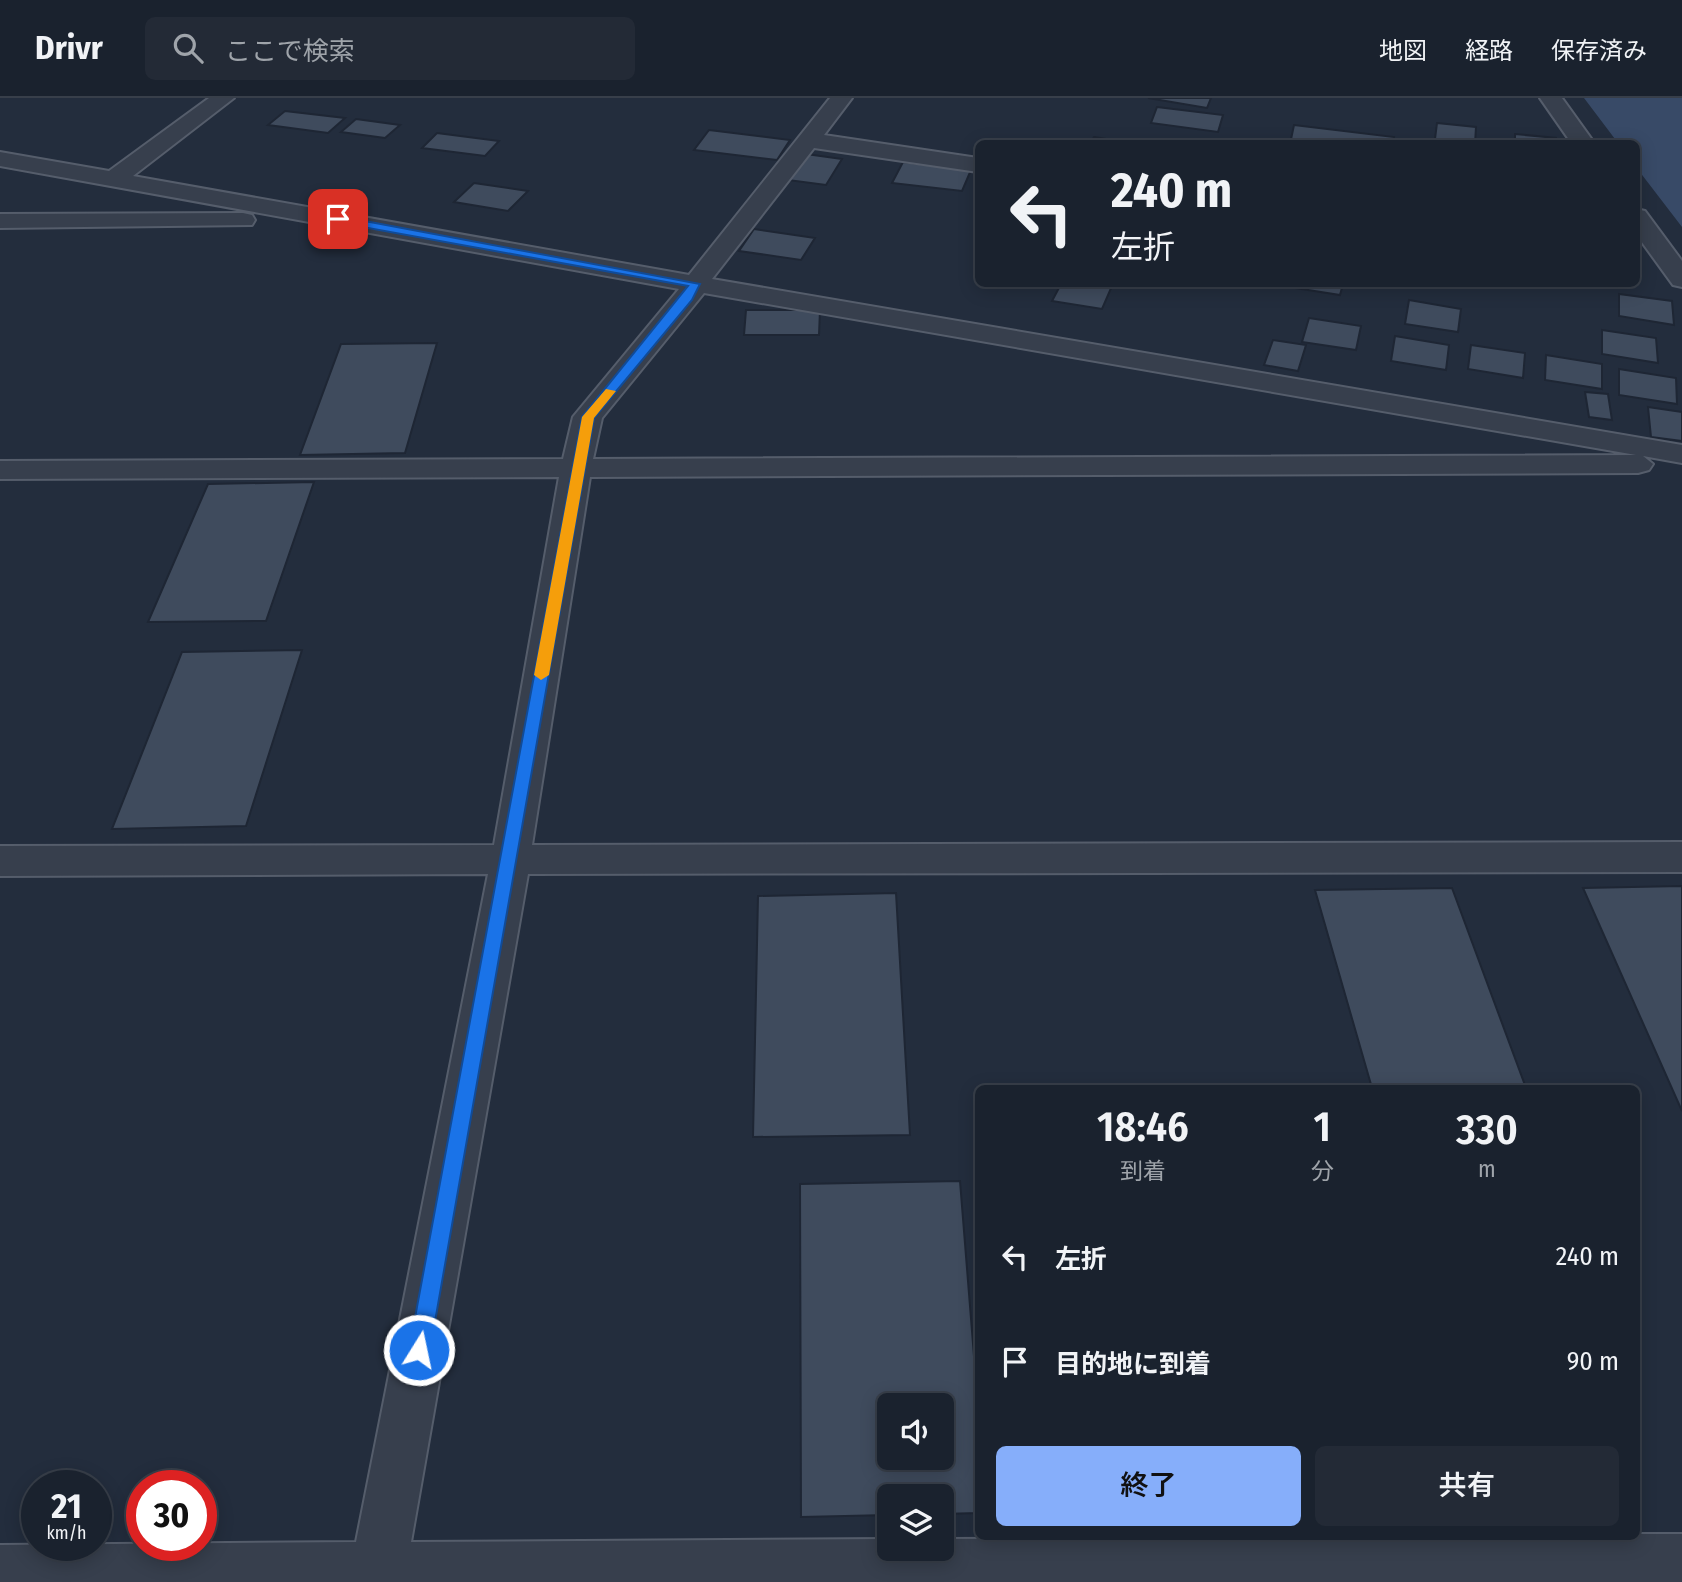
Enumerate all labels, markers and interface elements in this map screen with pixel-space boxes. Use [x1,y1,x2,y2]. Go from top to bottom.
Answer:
search box [145,17,635,80]
text: Drivr [35,28,103,68]
icon: search [169,29,207,67]
text: ここで検索 [225,36,355,67]
text: 地図 [1379,37,1427,65]
text: 経路 [1465,37,1513,65]
text: 保存済み [1551,37,1647,65]
text: 240 m [1111,161,1232,220]
icon: left [996,168,1087,259]
pin [308,189,368,249]
icon: arrive [319,200,357,238]
text: 左折 [1111,228,1175,266]
text: 18:46 [1097,1102,1189,1152]
text: 1 [1314,1102,1331,1152]
text: 330 [1456,1105,1518,1155]
text: m [1478,1155,1496,1183]
text: 到着 [1120,1157,1166,1185]
text: 分 [1311,1157,1334,1185]
icon: left [996,1238,1034,1276]
text: 240 m [1556,1241,1619,1272]
text: 左折 [1055,1244,1107,1275]
position arrow [382,1313,456,1387]
icon: arrive [996,1343,1034,1381]
text: 90 m [1567,1346,1619,1377]
text: 目的地に到着 [1055,1349,1211,1380]
map controls [877,1393,954,1561]
button: sound [877,1393,954,1470]
button: 終了 [996,1446,1301,1526]
button: 共有 [1315,1446,1619,1526]
speed limit sign: 30 [126,1470,217,1561]
button: layers [877,1484,954,1561]
text: 21 [51,1485,82,1527]
text: km/h [46,1522,87,1544]

